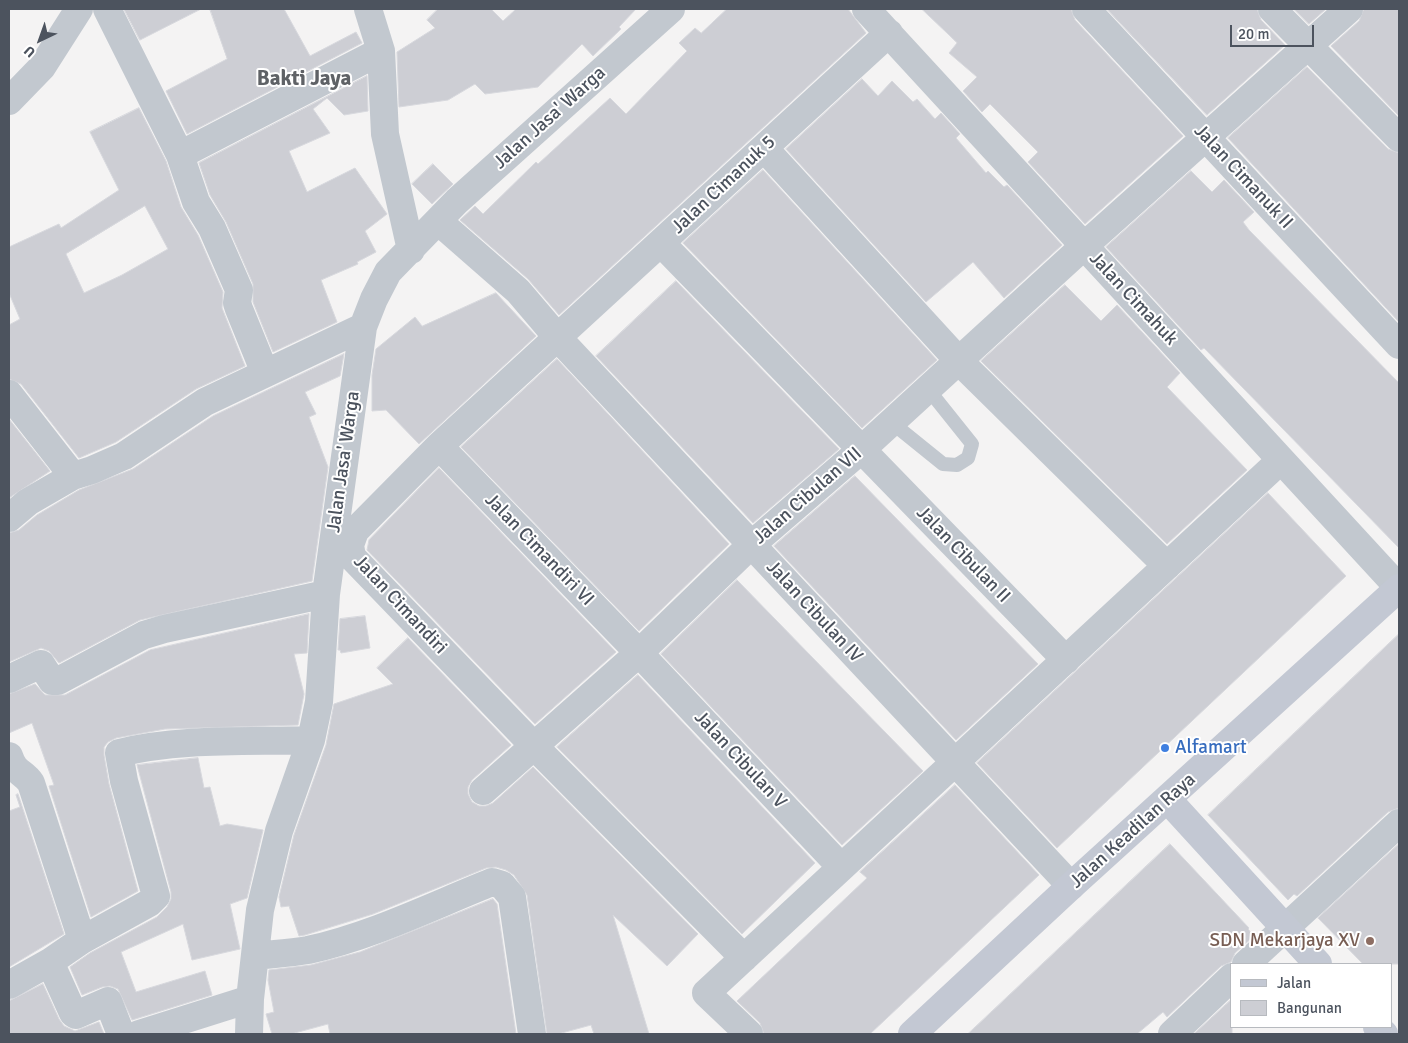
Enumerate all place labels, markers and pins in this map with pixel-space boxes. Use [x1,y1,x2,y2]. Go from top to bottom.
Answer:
place label: Alfamart [1175,737,1247,759]
marker: Alfamart [1159,742,1171,754]
place label: SDN Mekarjaya XV [1210,930,1360,952]
marker: SDN Mekarjaya XV [1364,935,1376,947]

